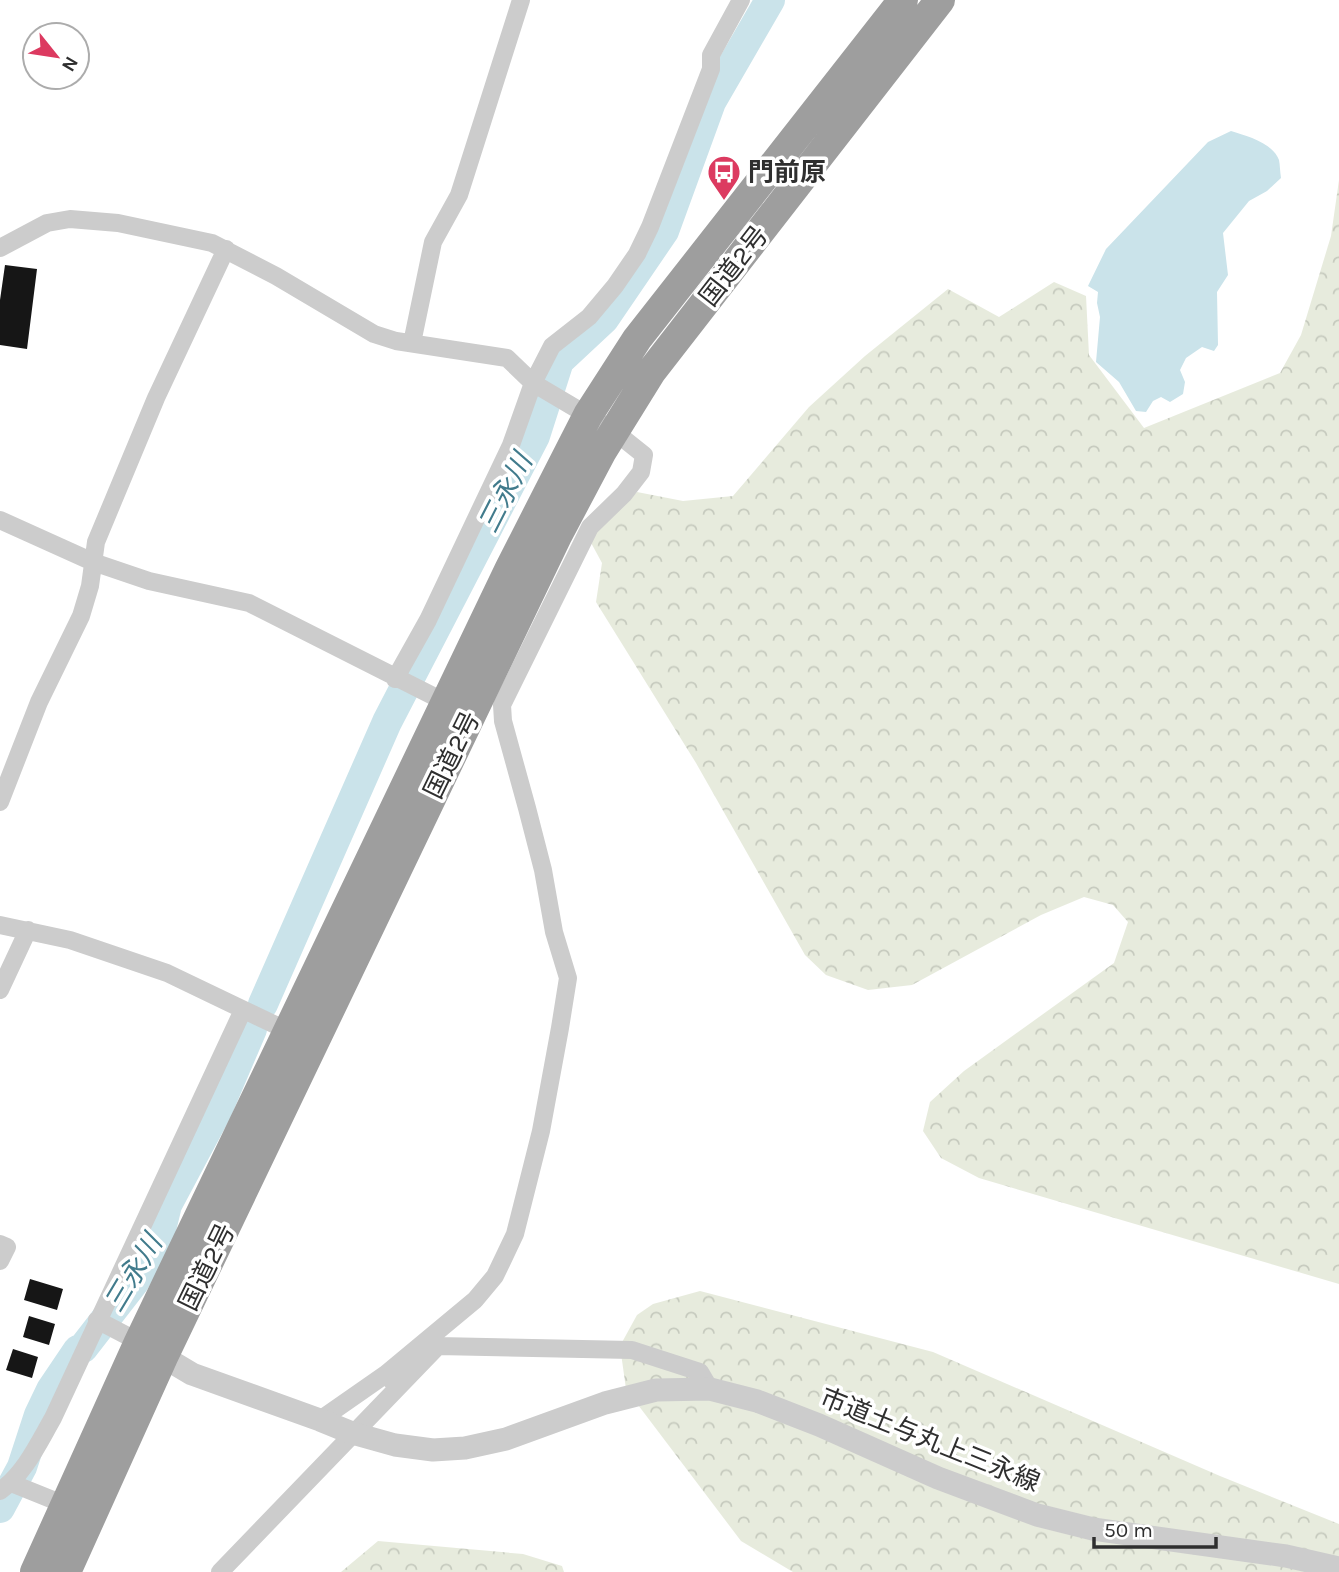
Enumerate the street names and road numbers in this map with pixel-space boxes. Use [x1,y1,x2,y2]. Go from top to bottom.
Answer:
street label: 国道2号 [693,220,775,312]
street label: 国道2号 [418,706,486,804]
street label: 国道2号 [173,1218,241,1316]
street label: 市道土与丸上三永線 [816,1382,1044,1498]

